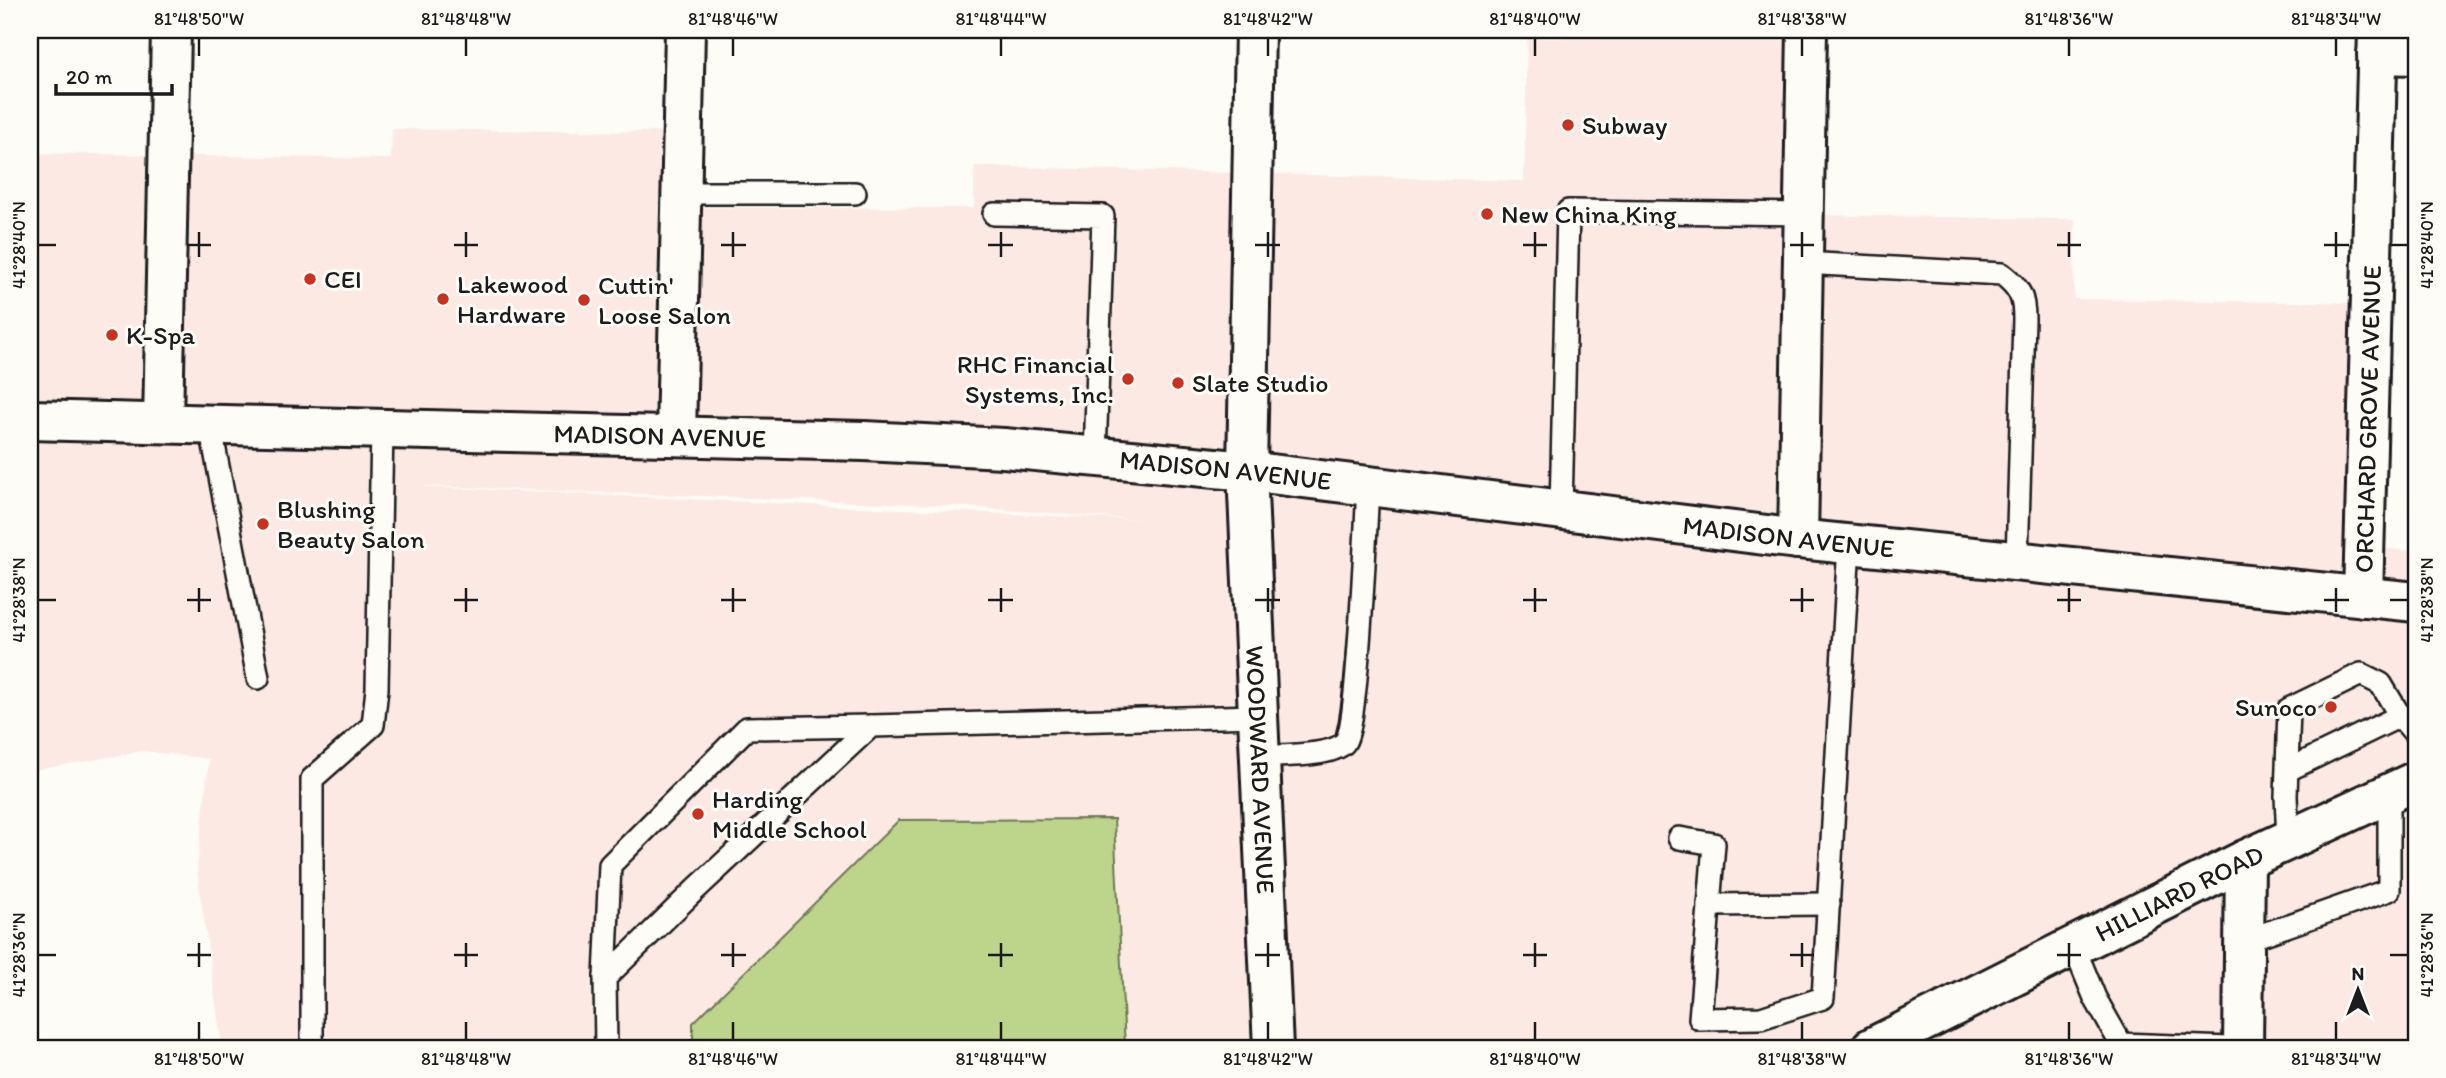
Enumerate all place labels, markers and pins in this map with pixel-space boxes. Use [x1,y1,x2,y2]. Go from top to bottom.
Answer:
place label: Subway [1582,109,1667,141]
marker: Subway [1560,117,1576,133]
place label: New China King [1501,198,1677,230]
marker: New China King [1479,206,1495,222]
place label: CEI [324,263,362,295]
place label: Lakewood Hardware [457,268,568,330]
place label: Cuttin' Loose Salon [598,269,731,331]
marker: CEI [302,271,318,287]
marker: Lakewood Hardware [435,291,451,307]
marker: Cuttin' Loose Salon [576,292,592,308]
place label: K-Spa [126,319,195,351]
marker: K-Spa [104,327,120,343]
place label: RHC Financial Systems, Inc. [957,348,1114,410]
place label: Slate Studio [1192,367,1329,399]
marker: RHC Financial Systems, Inc. [1120,371,1136,387]
marker: Slate Studio [1170,375,1186,391]
place label: Blushing Beauty Salon [277,493,425,555]
marker: Blushing Beauty Salon [255,516,271,532]
place label: Sunoco [2235,691,2317,723]
marker: Sunoco [2323,699,2339,715]
place label: Harding Middle School [712,783,867,845]
marker: Harding Middle School [690,806,706,822]

